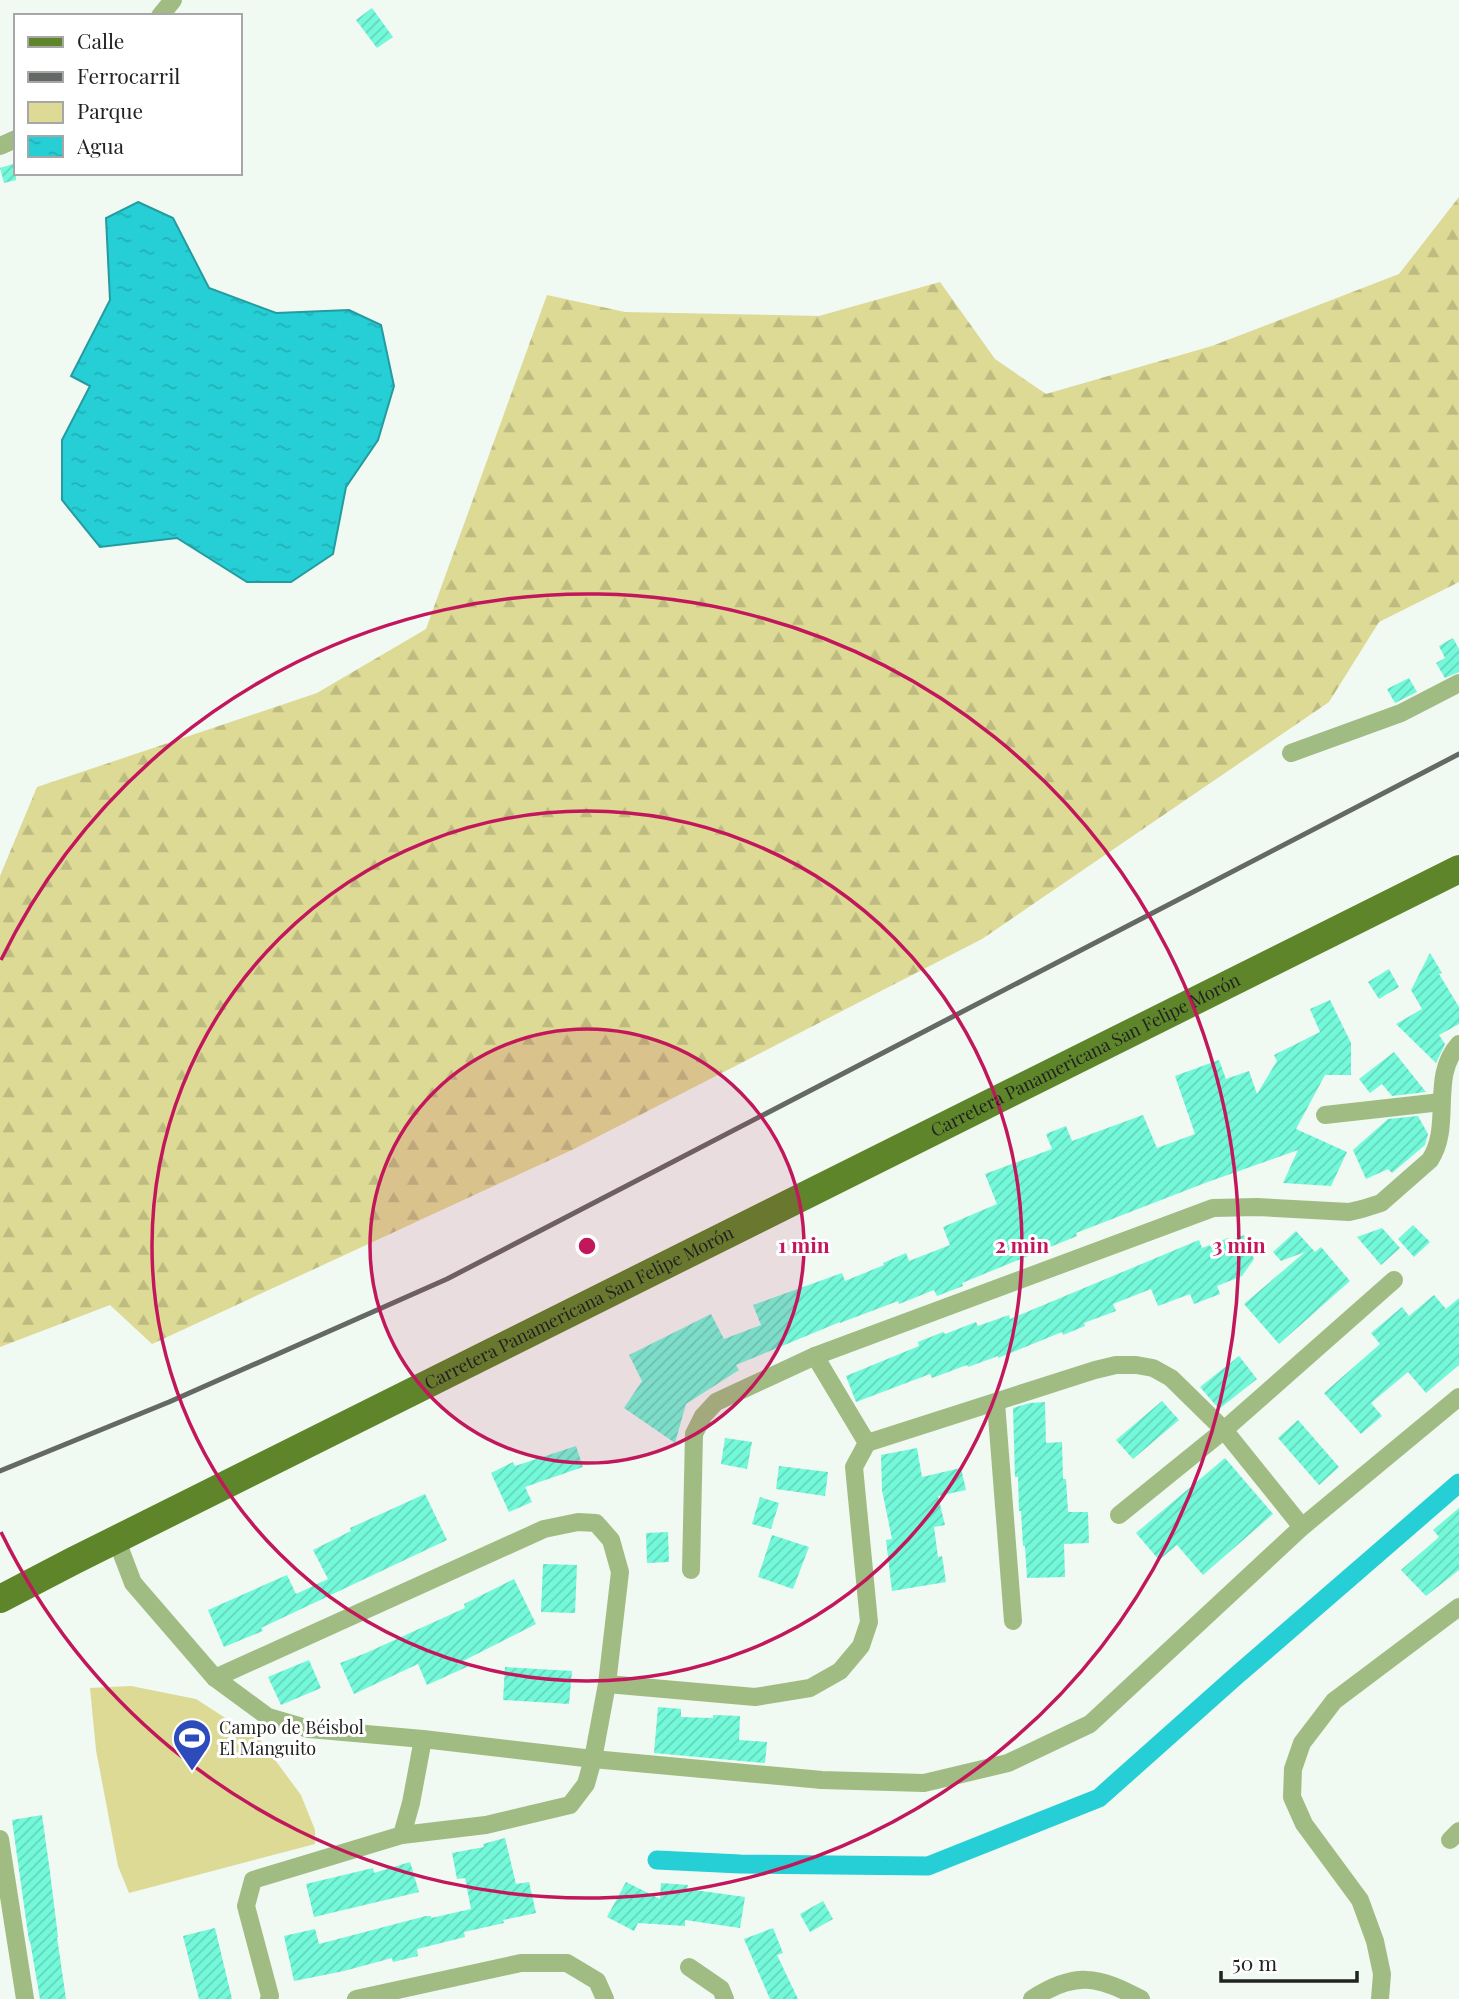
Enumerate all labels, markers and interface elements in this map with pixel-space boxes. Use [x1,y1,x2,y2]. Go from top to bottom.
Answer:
legend [14,14,242,175]
text: Calle [77,26,124,54]
text: Ferrocarril [77,61,180,89]
text: Parque [77,96,143,124]
text: Agua [76,131,125,159]
street label: Carretera Panamericana San Felipe Morón [926,967,1244,1142]
street label: Carretera Panamericana San Felipe Morón [420,1220,738,1395]
text: 1 min [778,1230,830,1258]
text: 2 min [995,1230,1049,1258]
text: 3 min [1212,1230,1266,1258]
centre of rings [575,1234,599,1258]
place label: Campo de Béisbol El Manguito [219,1715,364,1760]
sports icon: Campo de Béisbol El Manguito [171,1717,213,1772]
scale bar [1221,1940,1358,1984]
text: 50 m [1232,1948,1278,1976]

